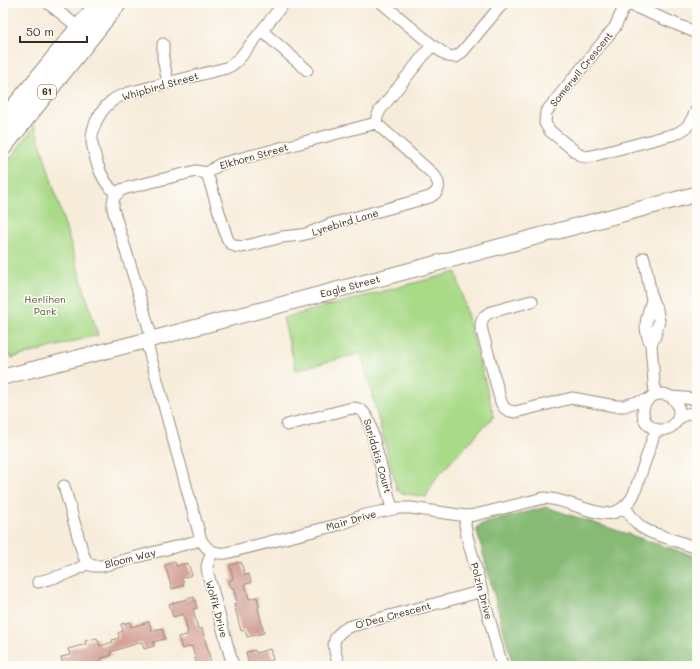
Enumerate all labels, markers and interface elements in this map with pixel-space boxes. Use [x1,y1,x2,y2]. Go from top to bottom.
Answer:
scale bar [20,18,87,44]
text: 50 m [26,23,54,39]
street label: Somerwil Crescent [546,29,616,109]
street label: Whipbird Street [120,68,200,104]
road number: 61 [38,85,56,99]
street label: Elkhorn Street [218,140,290,172]
street label: Lyrebird Lane [310,205,380,239]
street label: Eagle Street [318,271,382,301]
park label: Herlihen Park [24,292,66,318]
street label: Saridakis Court [361,417,395,495]
street label: Mair Drive [324,506,378,534]
street label: Bloom Way [103,545,157,571]
street label: Polzin Drive [468,561,496,621]
street label: Wolfik Drive [203,579,231,639]
street label: O'Dea Crescent [354,598,432,632]

